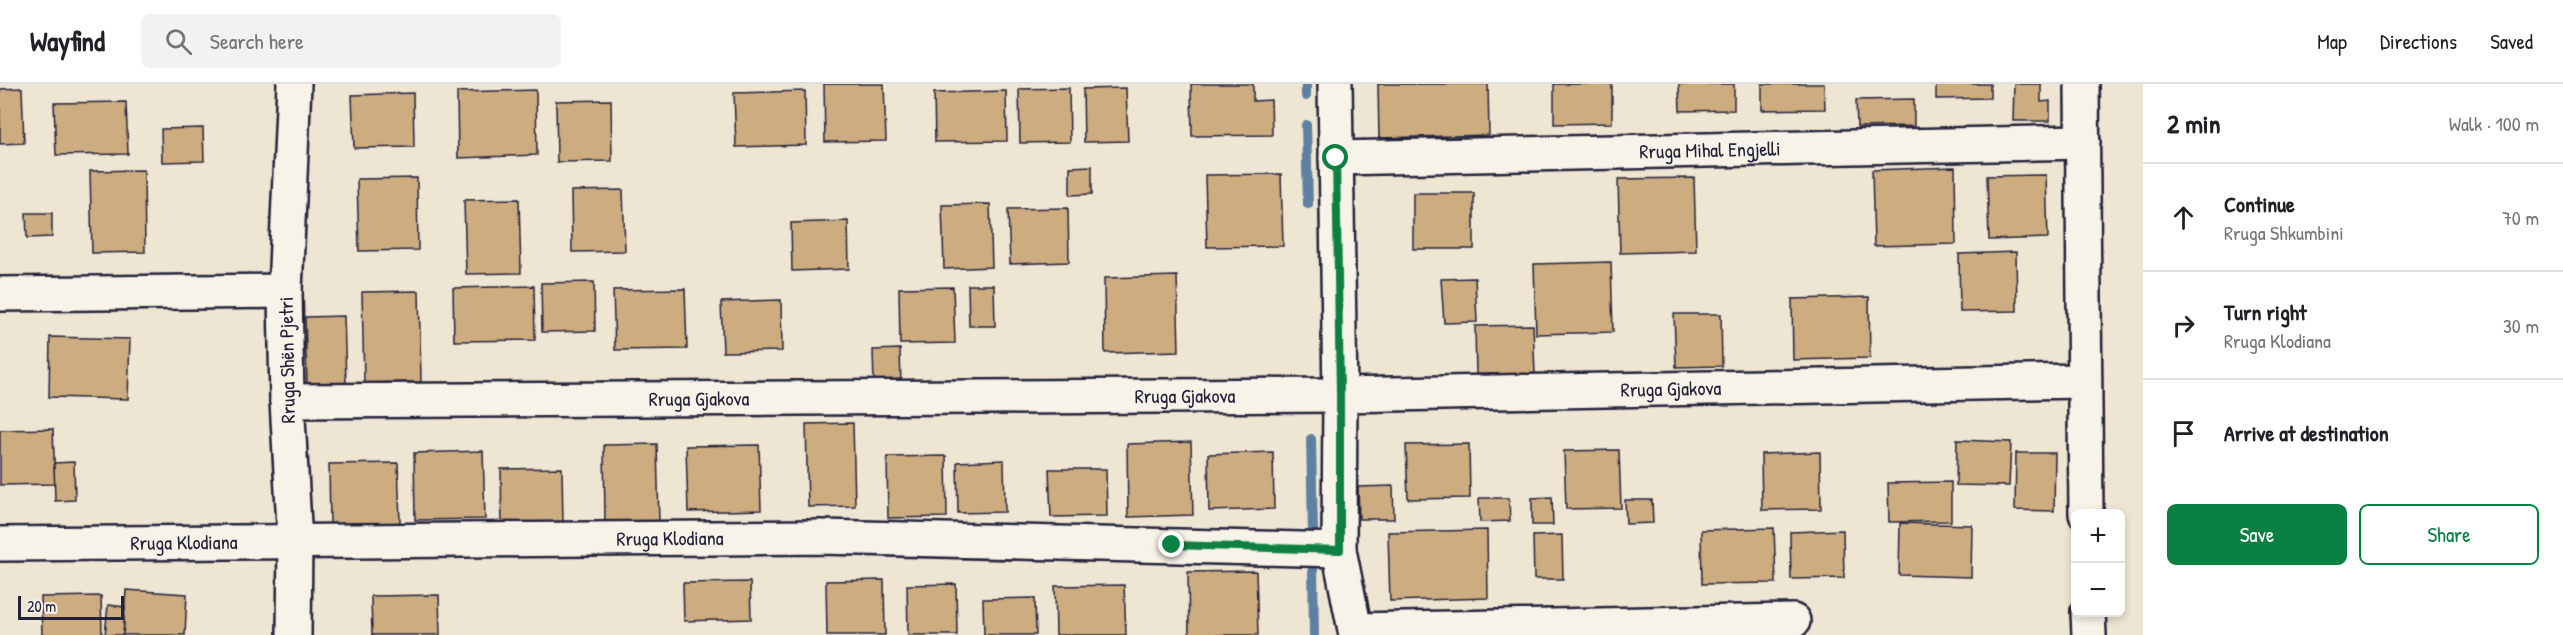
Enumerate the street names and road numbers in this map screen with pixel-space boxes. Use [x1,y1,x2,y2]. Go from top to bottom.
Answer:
street label: Rruga Mihal Engjelli [1639,134,1781,165]
street label: Rruga Shën Pjetri [272,296,301,424]
street label: Rruga Gjakova [1620,374,1722,403]
street label: Rruga Gjakova [1135,382,1235,409]
street label: Rruga Gjakova [649,384,749,412]
street label: Rruga Klodiana [616,524,724,552]
street label: Rruga Klodiana [130,528,238,556]

